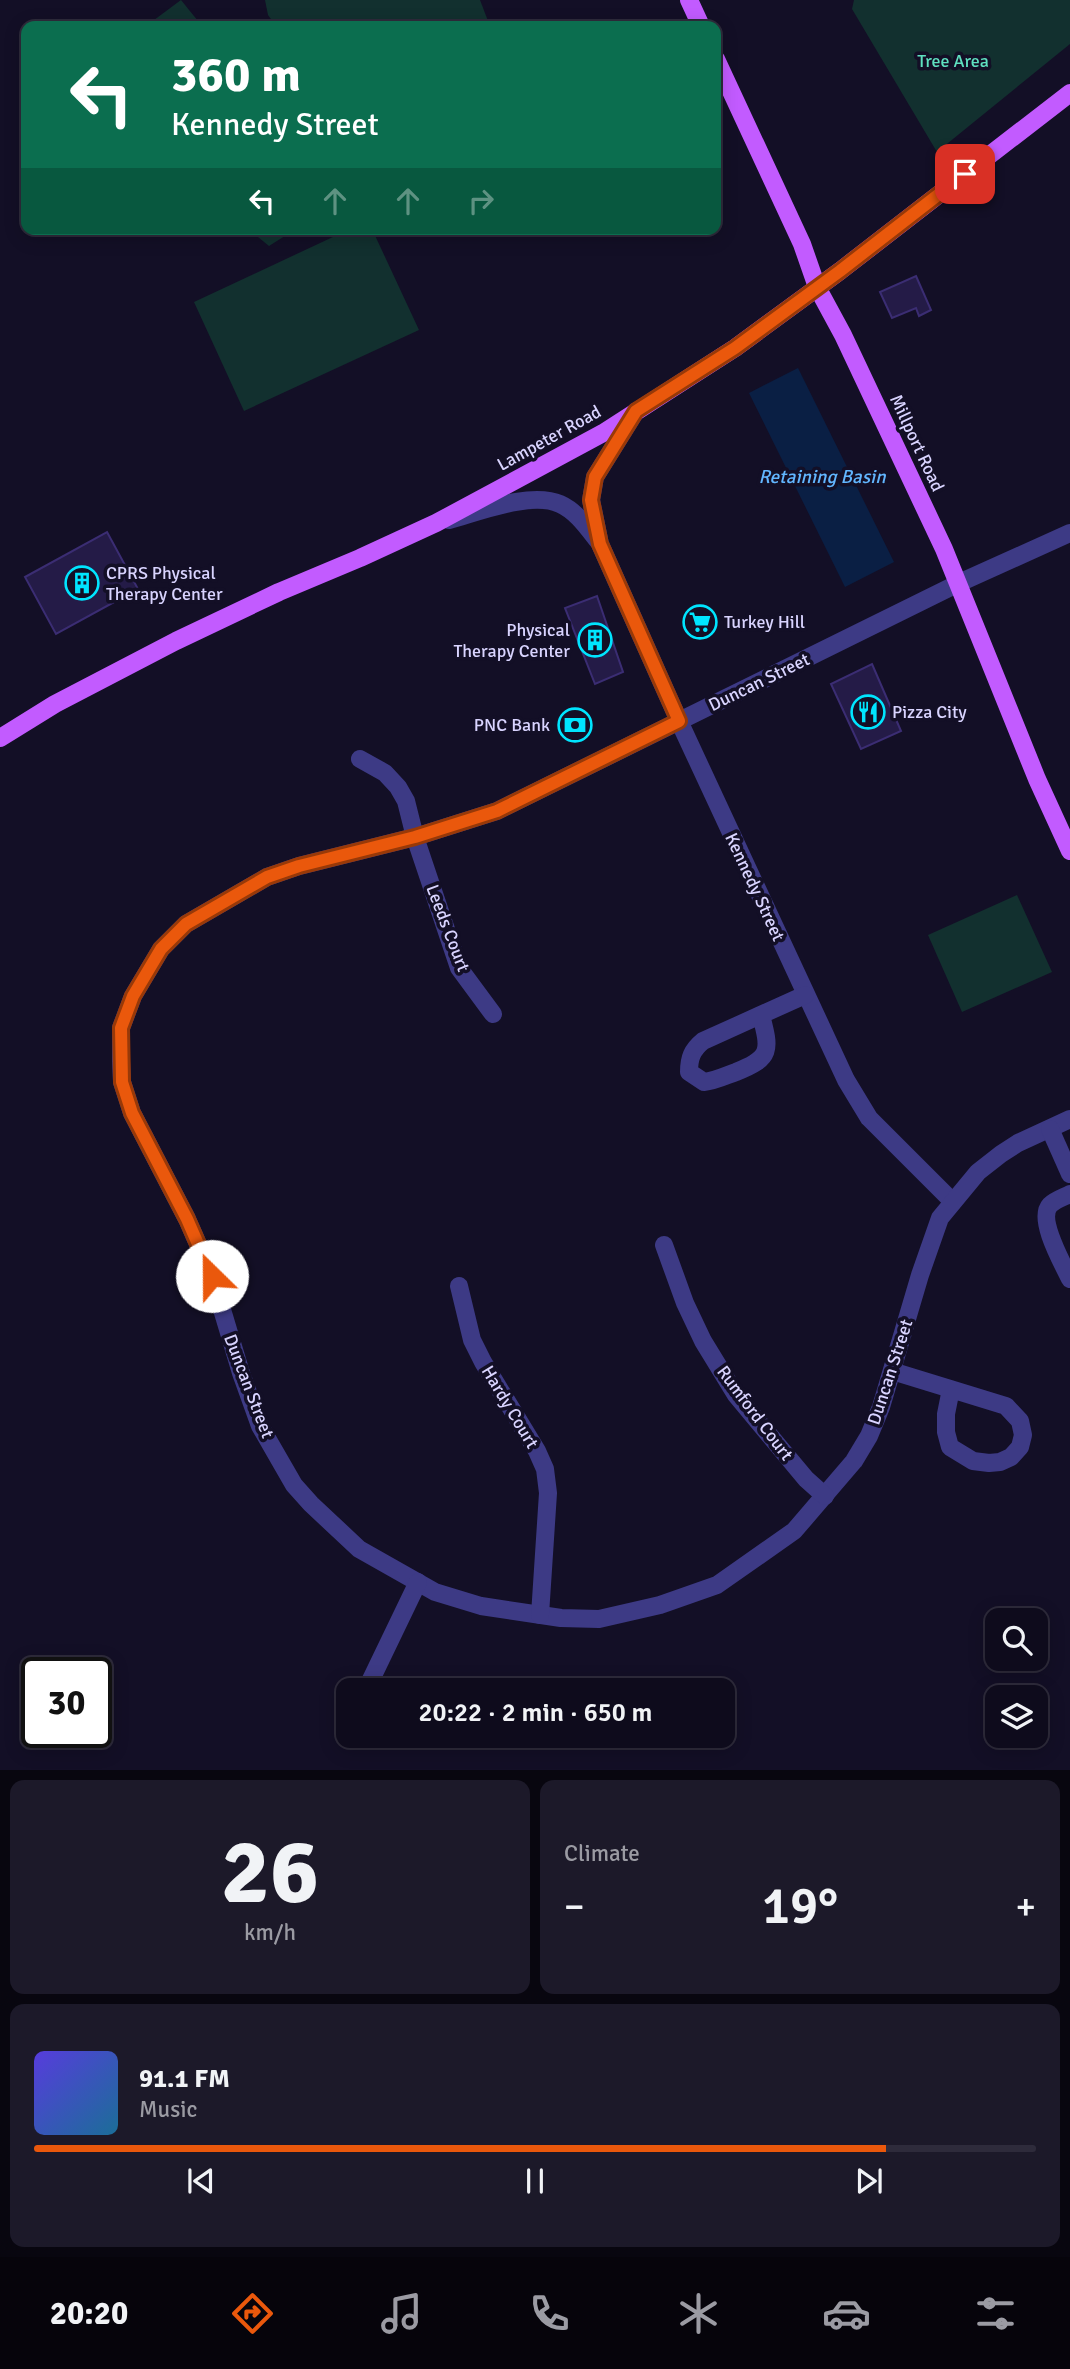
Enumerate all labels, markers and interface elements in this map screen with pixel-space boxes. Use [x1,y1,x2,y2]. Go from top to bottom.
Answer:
text: 360 m [171,45,301,105]
icon: left [56,49,147,140]
park label: Tree Area [917,50,989,72]
text: Kennedy Street [171,105,379,144]
pin [935,144,995,204]
icon: arrive [946,155,984,193]
icon: left [243,182,281,220]
icon: ahead [316,182,354,220]
icon: ahead [389,182,427,220]
icon: right [462,182,500,220]
street label: Millport Road [885,391,949,495]
street label: Lampeter Road [493,400,605,476]
water label: Retaining Basin [758,465,886,489]
place label: CPRS Physical Therapy Center [106,562,223,605]
building icon: CPRS Physical Therapy Center [63,564,101,602]
supermarket icon: Turkey Hill [681,603,719,641]
place label: Turkey Hill [724,611,805,633]
place label: Physical Therapy Center [453,619,570,662]
building icon: Physical Therapy Center [576,621,614,659]
street label: Duncan Street [705,648,813,716]
restaurant icon: Pizza City [849,693,887,731]
place label: Pizza City [892,701,967,723]
bank icon: PNC Bank [556,706,594,744]
place label: PNC Bank [474,714,550,736]
street label: Kennedy Street [720,829,790,945]
street label: Leeds Court [421,881,475,975]
position arrow [175,1239,249,1313]
street label: Duncan Street [863,1316,917,1428]
street label: Duncan Street [219,1331,279,1441]
street label: Rumford Court [712,1361,798,1465]
street label: Hardy Court [477,1362,543,1452]
map controls [985,1608,1048,1748]
button: search [985,1608,1048,1671]
speed limit sign: 30 [21,1657,112,1748]
button: layers [985,1685,1048,1748]
text: 20:22 · 2 min · 650 m [419,1697,652,1729]
text: 26 [221,1816,319,1929]
text: Climate [564,1839,640,1868]
text: 19° [762,1874,838,1938]
text: − [564,1883,585,1930]
text: + [1015,1883,1036,1930]
text: km/h [244,1918,296,1947]
text: 91.1 FM [139,2063,230,2095]
text: Music [139,2095,197,2124]
icon: previous [182,2162,220,2200]
icon: pause [516,2162,554,2200]
icon: next [850,2162,888,2200]
icon: directions [228,2289,277,2338]
icon: music [377,2289,426,2338]
icon: phone [525,2289,574,2338]
icon: climate [674,2289,723,2338]
icon: car [822,2289,871,2338]
icon: filters [971,2289,1020,2338]
text: 20:20 [50,2294,128,2333]

